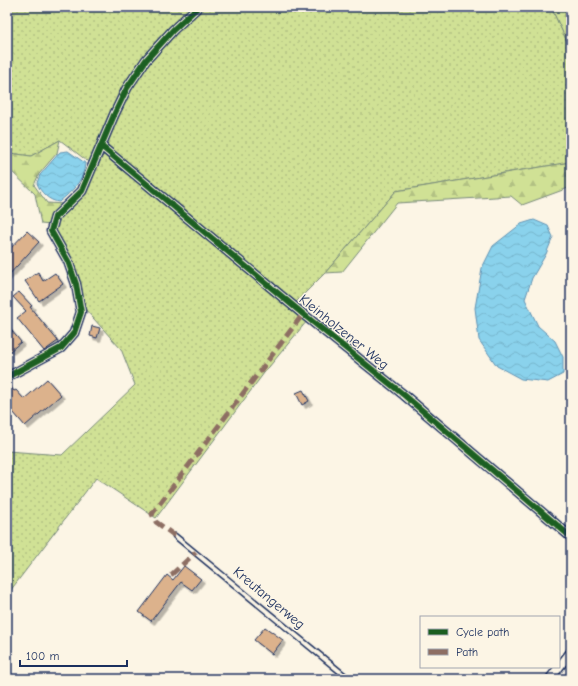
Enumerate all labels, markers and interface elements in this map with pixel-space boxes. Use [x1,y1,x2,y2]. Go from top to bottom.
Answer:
street label: Kleinholzener Weg [296,291,392,373]
street label: Kreutangerweg [230,563,308,633]
legend [420,616,560,668]
text: Cycle path [456,625,509,639]
scale bar [20,642,127,668]
text: Path [456,645,478,659]
text: 100 m [26,649,59,663]

